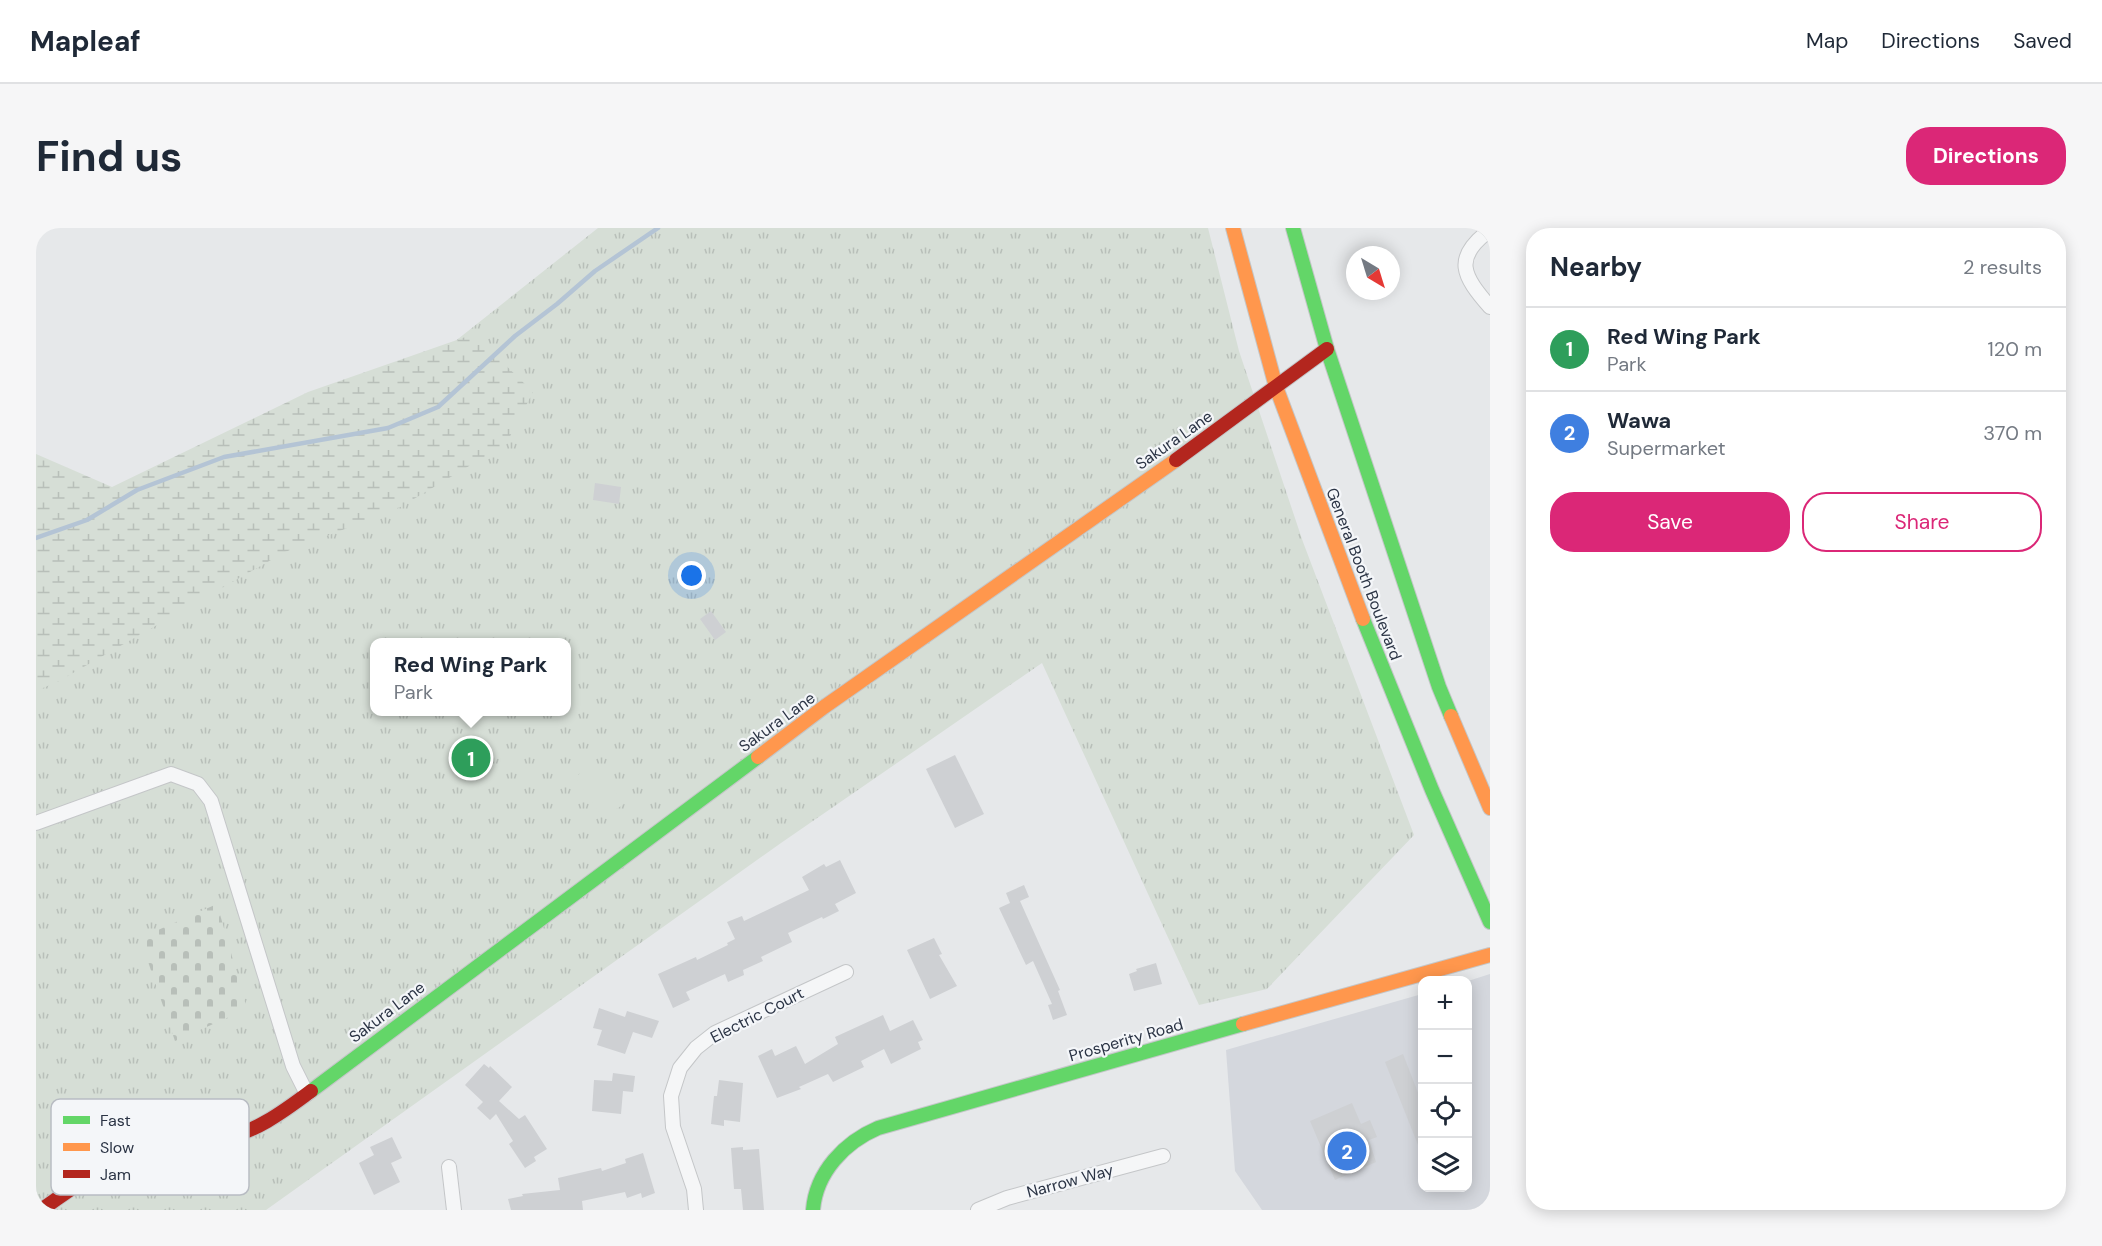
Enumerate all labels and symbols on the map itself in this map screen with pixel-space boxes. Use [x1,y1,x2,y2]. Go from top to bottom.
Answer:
north arrow [1346,246,1400,300]
street label: Sakura Lane [1131,406,1217,474]
street label: General Booth Boulevard [1321,485,1407,663]
your location [677,561,706,590]
street label: Sakura Lane [735,687,819,757]
pin: 1 [452,736,490,780]
street label: Sakura Lane [345,977,429,1047]
street label: Electric Court [707,982,807,1048]
street label: Prosperity Road [1066,1014,1186,1066]
legend [51,1099,249,1195]
text: Fast [100,1110,131,1131]
pin: 2 [1328,1128,1366,1174]
text: Slow [100,1137,134,1158]
street label: Narrow Way [1024,1159,1116,1203]
text: Jam [100,1164,131,1185]

